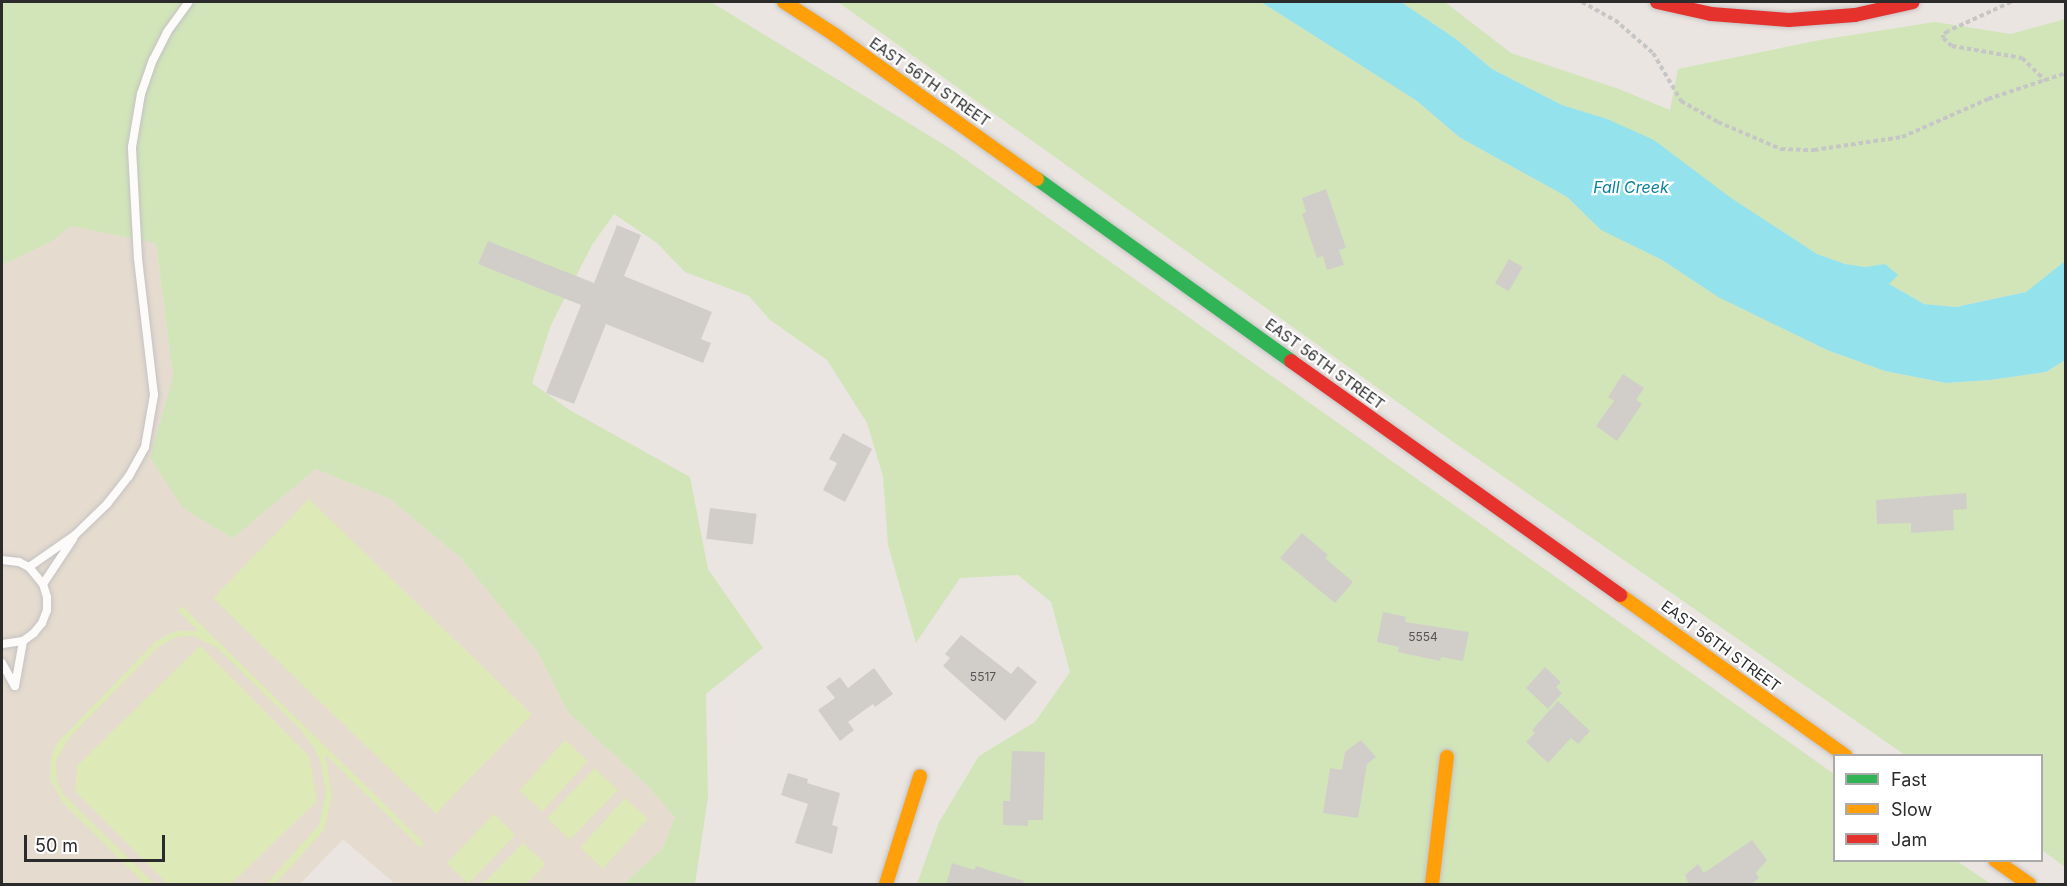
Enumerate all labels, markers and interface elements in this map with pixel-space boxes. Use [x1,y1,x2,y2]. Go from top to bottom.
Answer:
street label: EAST 56TH STREET [866,34,994,130]
water label: Fall Creek [1593,177,1669,197]
street label: EAST 56TH STREET [1262,315,1388,413]
street label: EAST 56TH STREET [1658,597,1784,695]
house number: 5554 [1408,630,1438,644]
house number: 5517 [970,670,996,684]
legend [1833,754,2043,862]
text: Fast [1891,769,1927,790]
text: Slow [1891,799,1932,820]
scale bar [27,823,168,861]
text: Jam [1891,829,1927,850]
text: 50 m [35,835,78,856]

